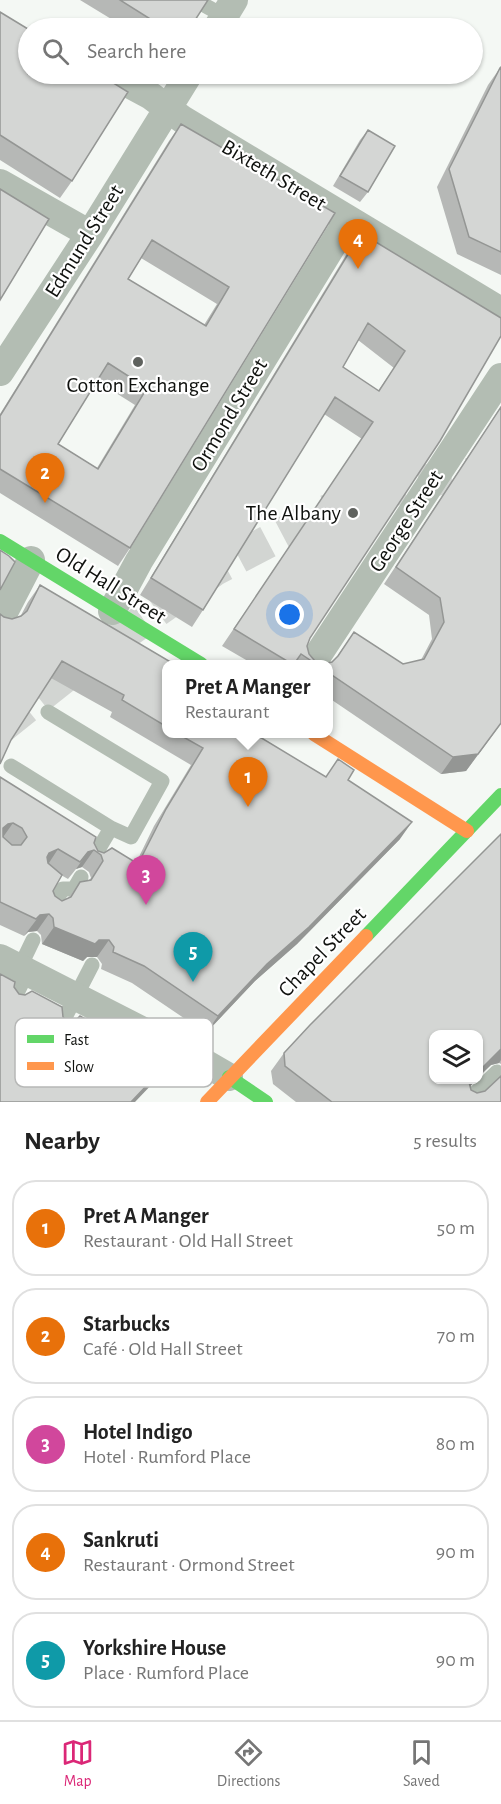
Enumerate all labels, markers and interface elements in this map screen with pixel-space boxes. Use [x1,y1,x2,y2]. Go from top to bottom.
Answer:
search box [18,18,483,84]
icon: search [39,35,72,68]
text: Search here [87,40,186,62]
street label: Bixteth Street [218,135,330,215]
street label: Edmund Street [41,181,127,301]
pin: 4 [338,220,378,269]
marker: Cotton Exchange [131,355,145,369]
street label: Ormond Street [187,355,271,475]
place label: Cotton Exchange [67,374,209,396]
pin: 2 [26,454,64,503]
street label: George Street [365,466,447,576]
place label: The Albany [245,502,342,524]
marker: The Albany [346,506,360,520]
street label: Old Hall Street [52,542,170,628]
your location [275,600,304,629]
popup [162,660,333,738]
text: Pret A Manger [185,676,310,698]
text: Restaurant [185,702,269,722]
pin: 1 [228,758,268,807]
pin: 3 [126,856,166,905]
street label: Chapel Street [274,903,370,1001]
pin: 5 [174,932,212,982]
legend [15,1018,213,1087]
map controls [429,1030,483,1084]
button: layers [429,1030,483,1084]
text: Fast [64,1032,89,1048]
text: Slow [64,1059,94,1075]
text: Nearby [24,1128,100,1154]
text: 5 results [413,1131,477,1151]
text: Pret A Manger [83,1205,209,1227]
text: 1 [42,1218,49,1238]
text: 50 m [437,1218,475,1238]
text: Restaurant · Old Hall Street [83,1231,293,1251]
text: Starbucks [83,1313,170,1335]
text: 2 [41,1326,50,1346]
text: 70 m [437,1326,475,1346]
text: Café · Old Hall Street [83,1339,243,1359]
text: Hotel Indigo [83,1421,193,1443]
text: 3 [41,1434,50,1454]
text: 80 m [436,1434,475,1454]
text: Hotel · Rumford Place [83,1447,251,1467]
text: Sankruti [83,1529,159,1551]
text: 4 [40,1542,51,1562]
text: 90 m [436,1542,475,1562]
text: Restaurant · Ormond Street [83,1555,295,1575]
text: Yorkshire House [83,1637,226,1659]
text: 5 [41,1650,50,1670]
text: 90 m [436,1650,475,1670]
text: Place · Rumford Place [83,1663,249,1683]
tab: Map [61,1736,94,1791]
tab: Directions [217,1736,281,1791]
tab: Saved [403,1736,440,1791]

